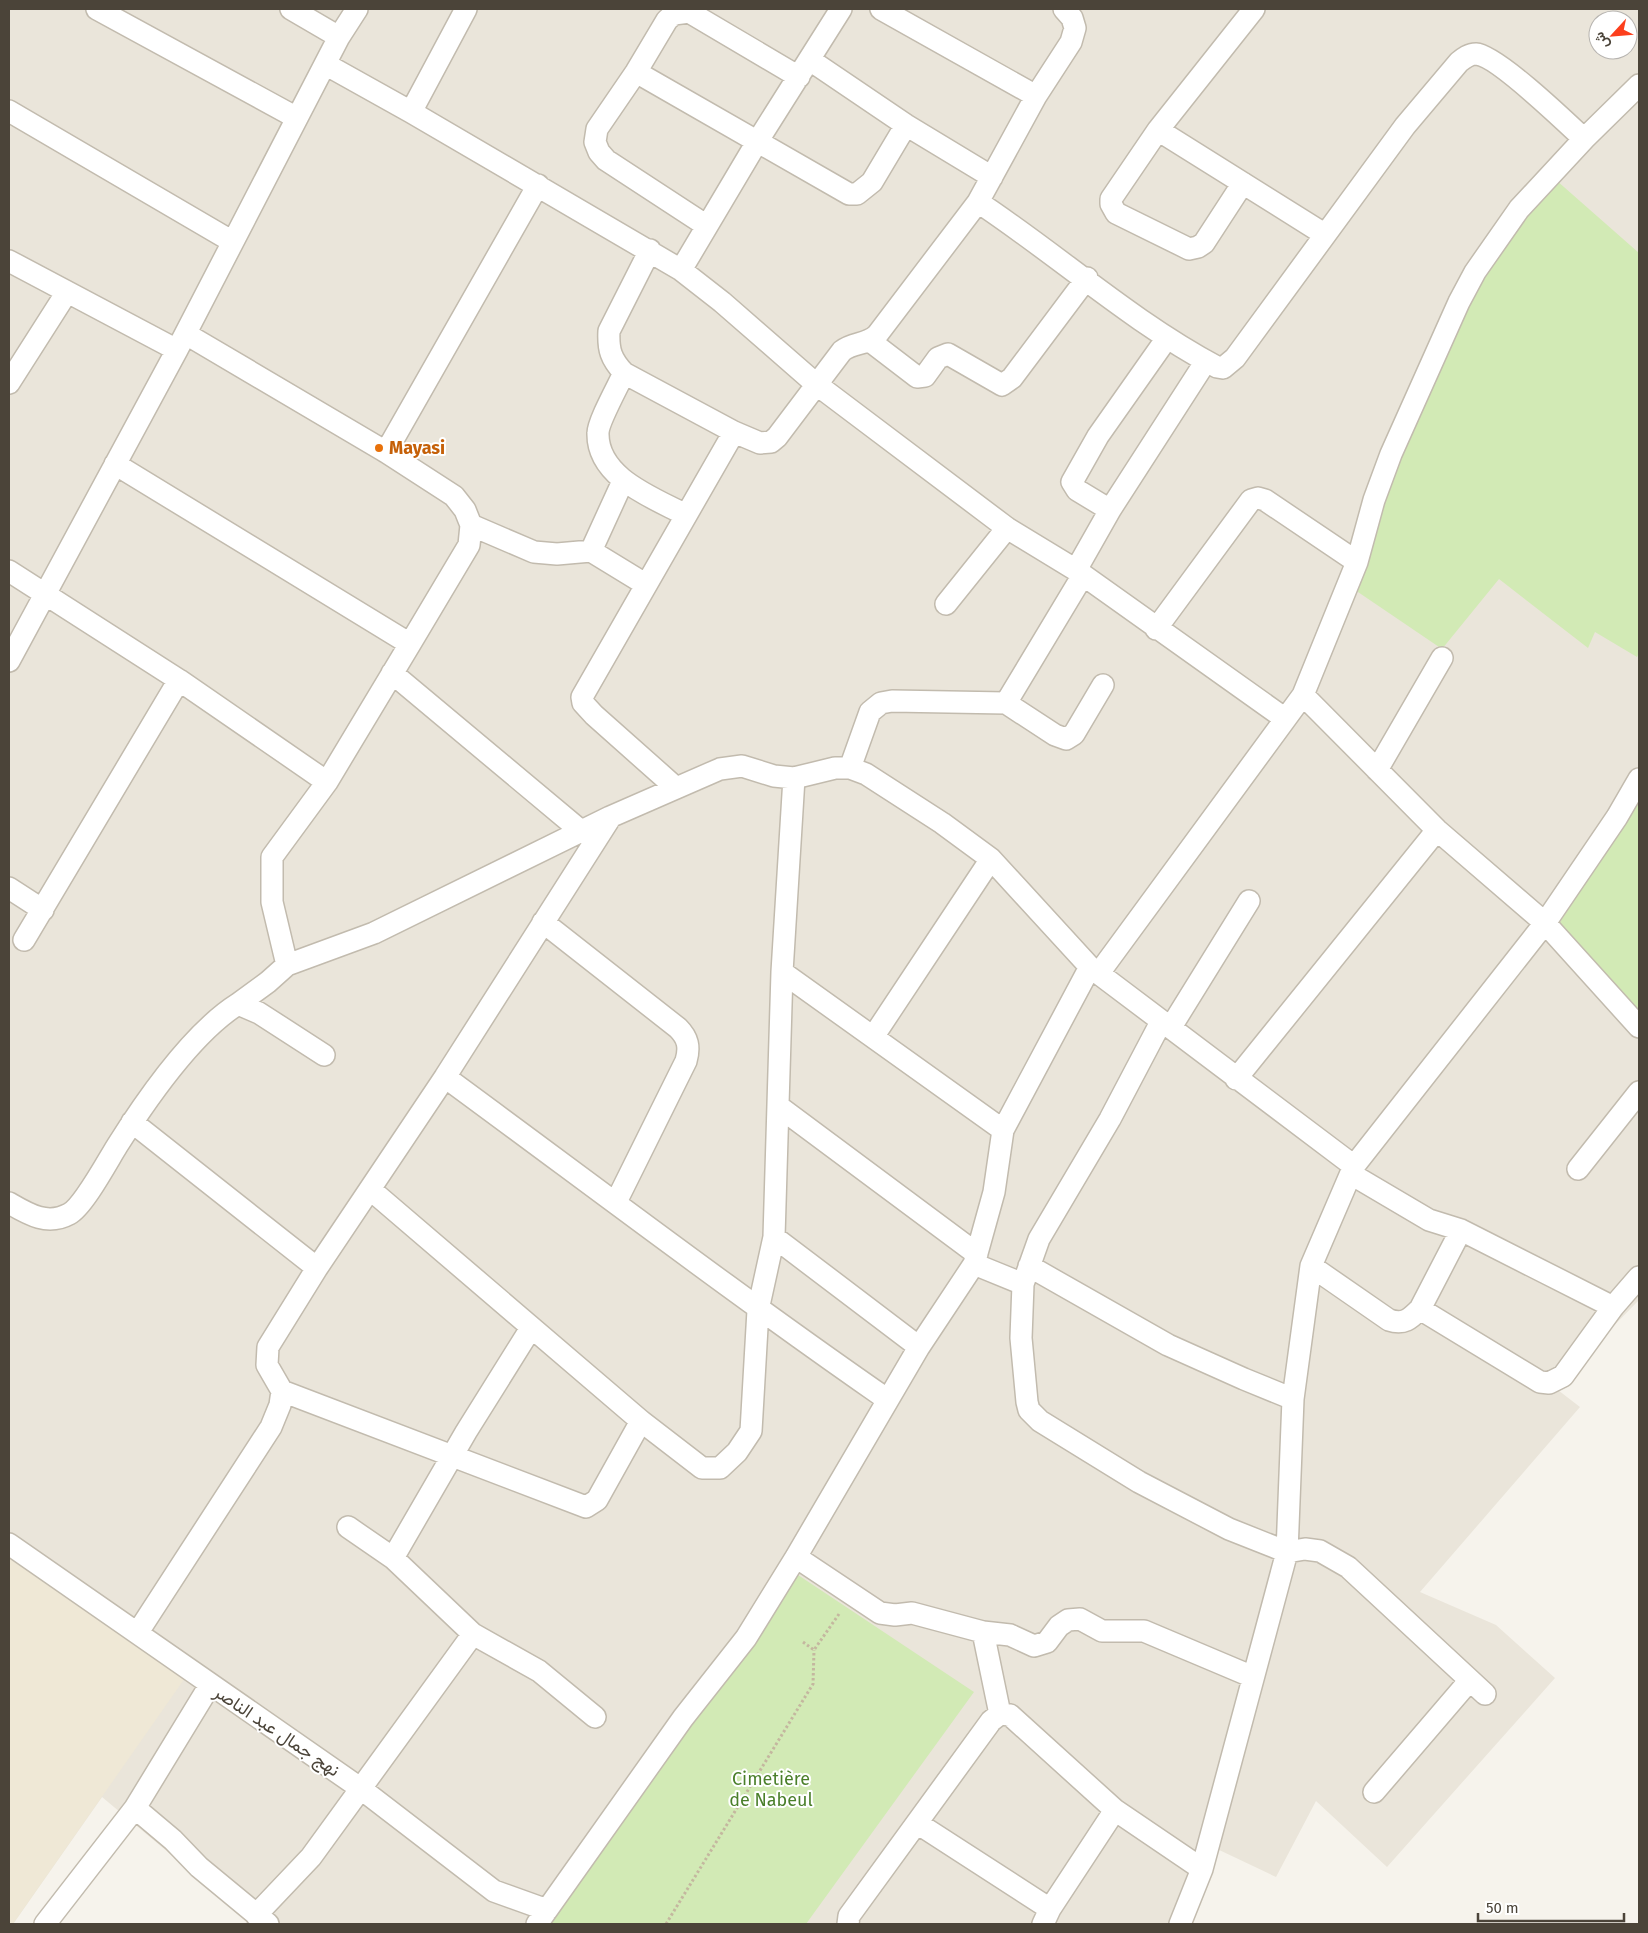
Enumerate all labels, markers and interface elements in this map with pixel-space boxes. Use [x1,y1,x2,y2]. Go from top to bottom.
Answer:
north arrow [1588,10,1638,60]
text: ش [1590,29,1613,52]
place label: Mayasi [389,437,445,459]
marker: Mayasi [373,442,385,454]
street label: نهج جمال عبد الناصر [209,1680,344,1782]
park label: Cimetière de Nabeul [729,1768,813,1811]
scale bar [1478,1890,1624,1922]
text: 50 m [1486,1899,1519,1917]

